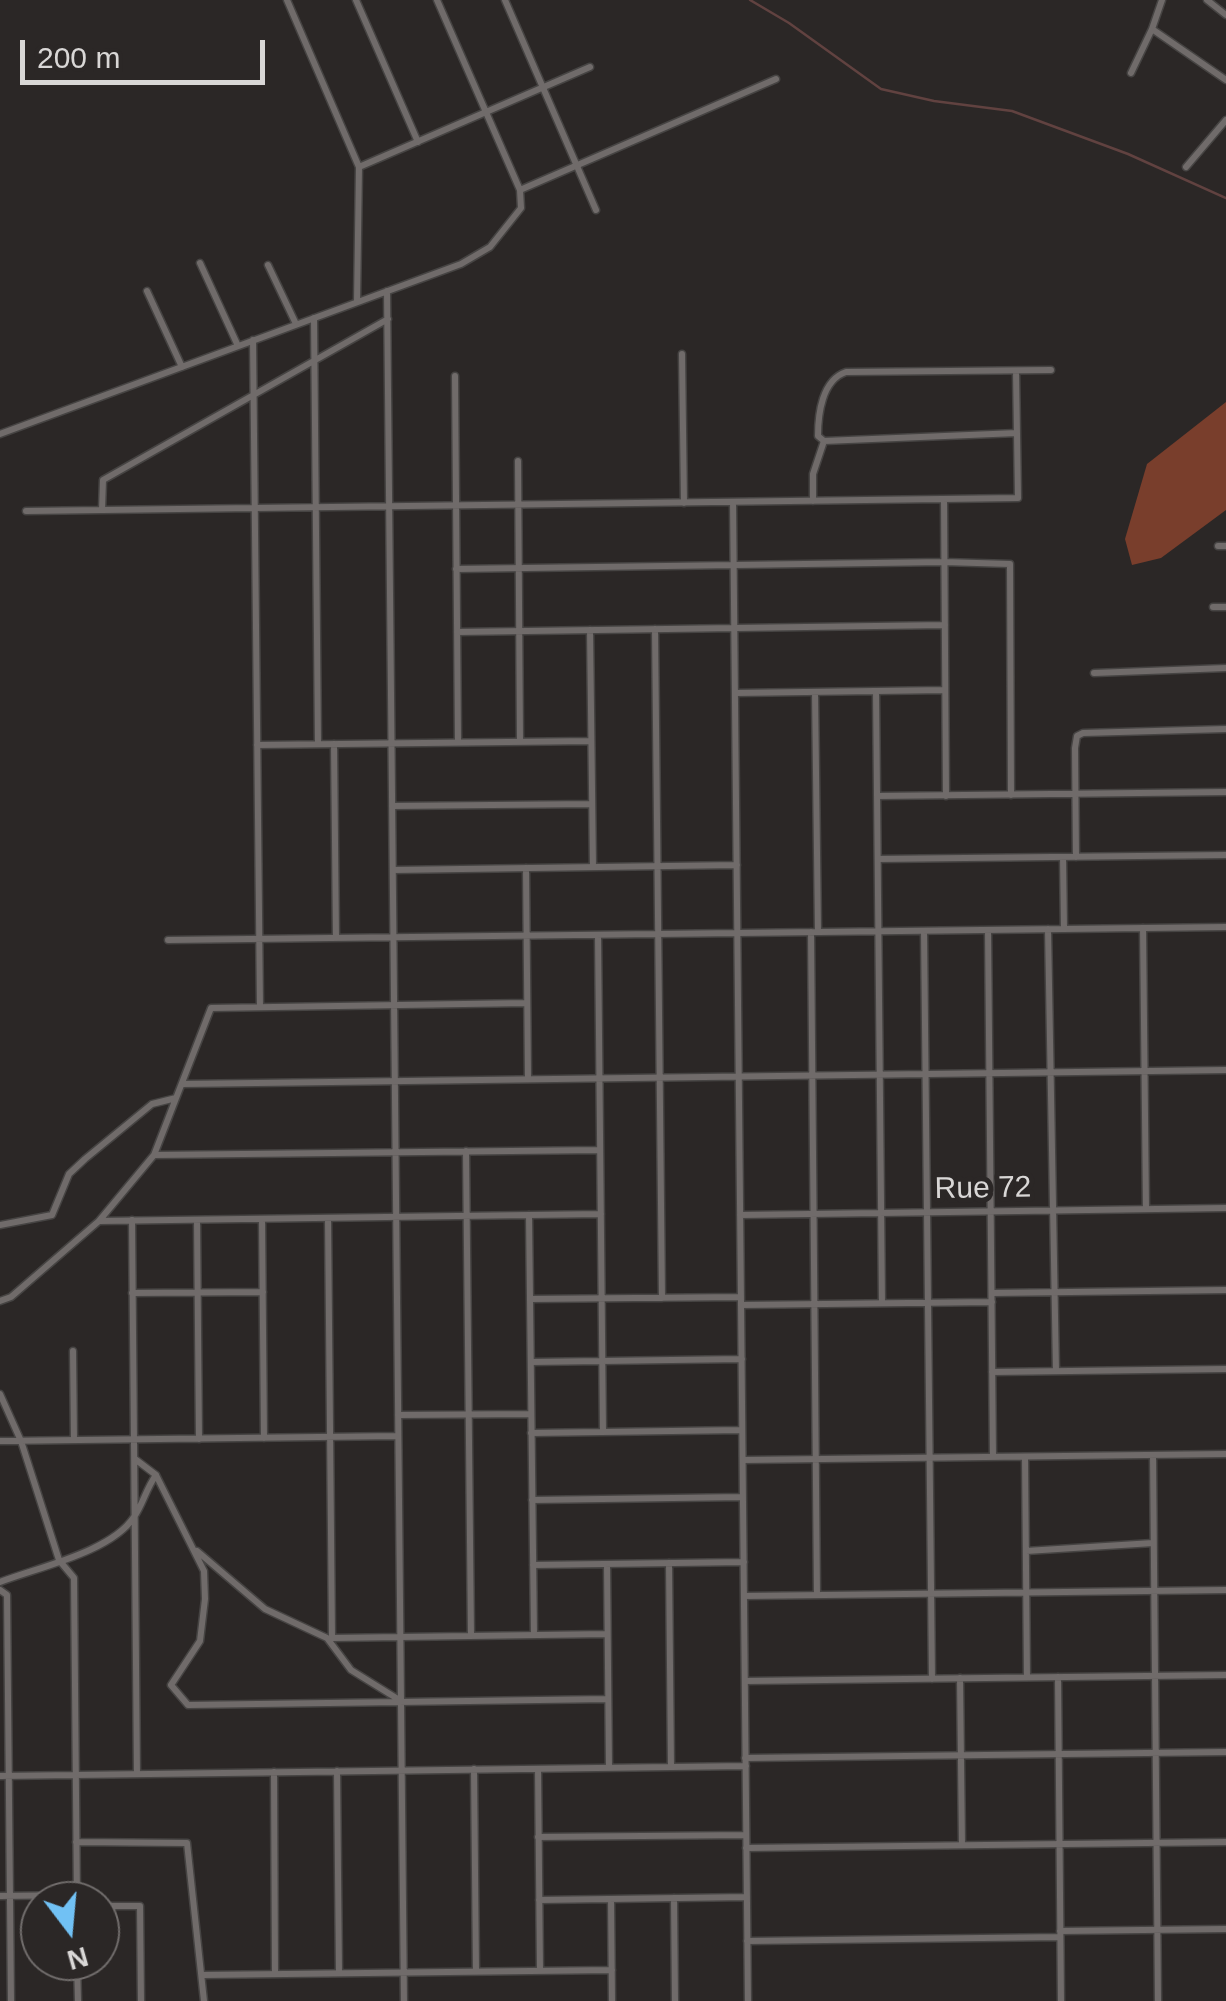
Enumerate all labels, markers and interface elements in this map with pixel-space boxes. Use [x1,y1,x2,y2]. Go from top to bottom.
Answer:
scale bar [25,20,270,82]
text: 200 m [37,41,120,74]
street label: Rue 72 [934,1170,1032,1208]
north arrow [20,1881,120,1981]
text: N [64,1941,92,1976]

